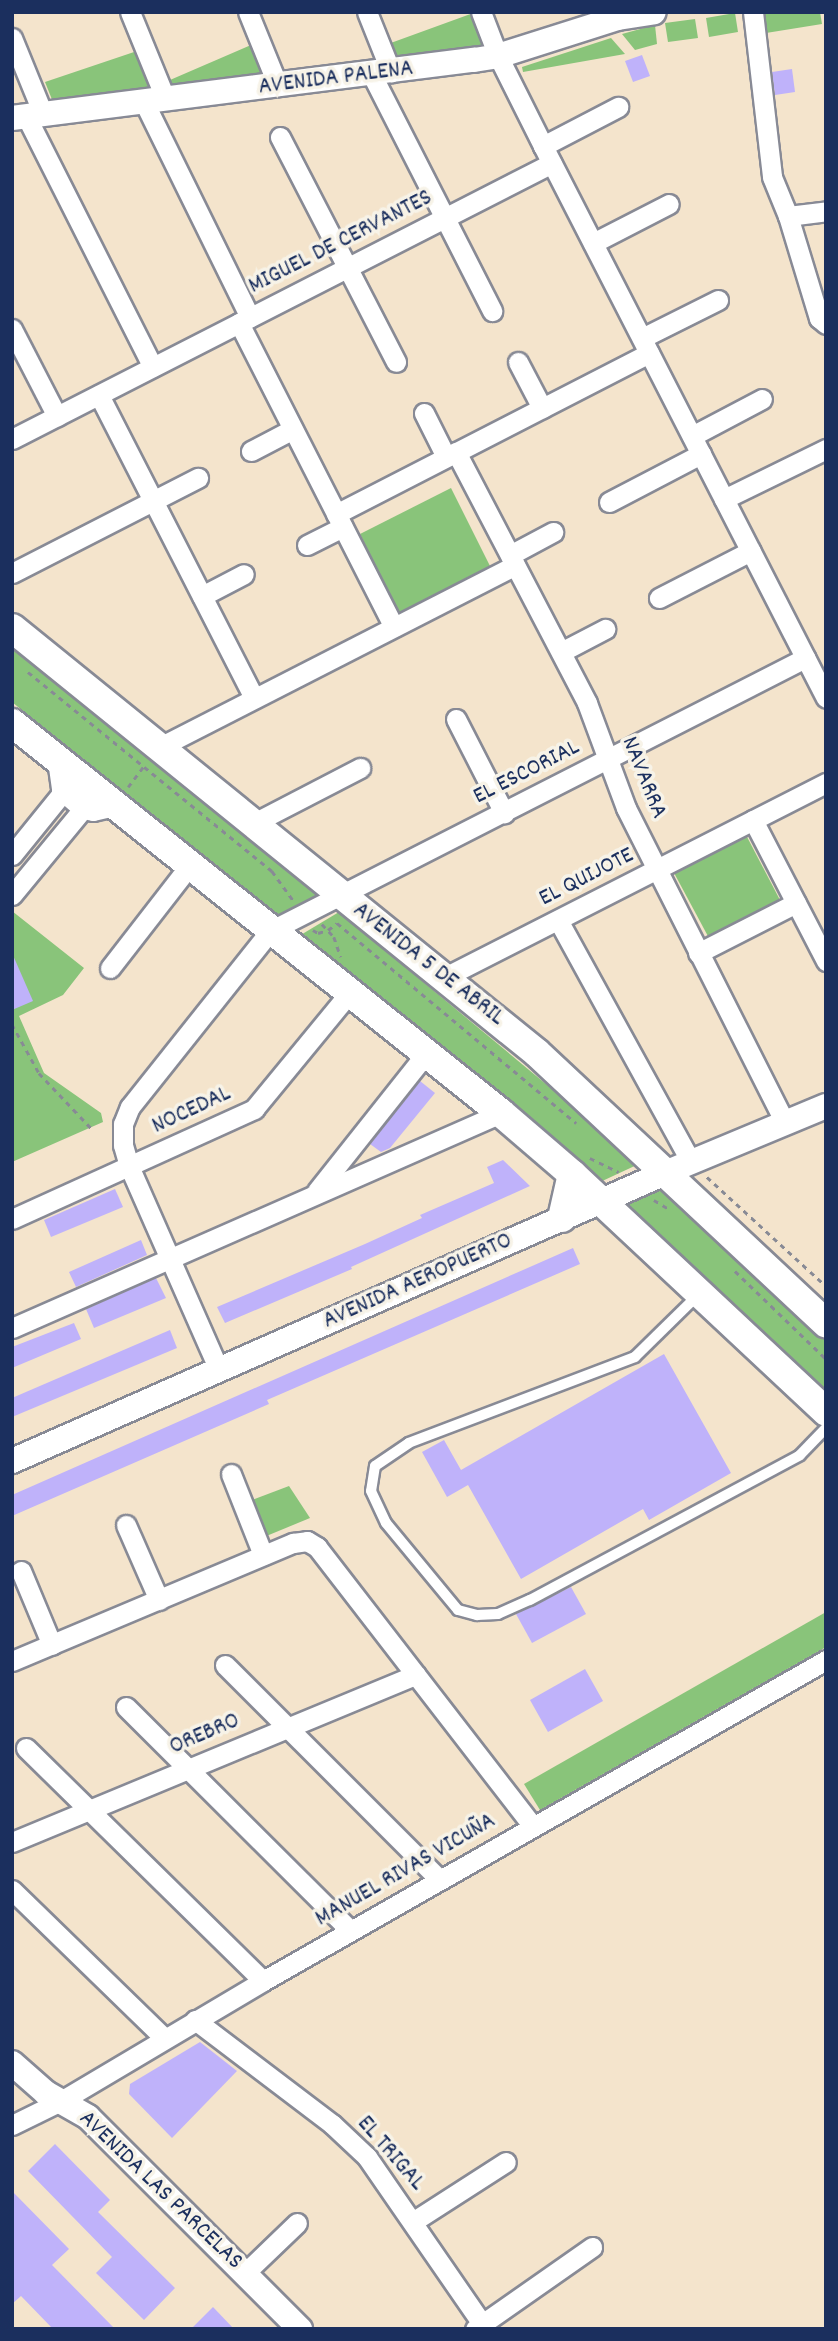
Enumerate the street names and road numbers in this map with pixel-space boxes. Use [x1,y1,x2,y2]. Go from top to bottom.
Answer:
street label: AVENIDA PALENA [257,55,415,103]
street label: MIGUEL DE CERVANTES [244,184,438,302]
street label: NAVARRA [614,733,672,823]
street label: EL ESCORIAL [469,734,585,812]
street label: EL QUIJOTE [535,842,639,914]
street label: AVENIDA 5 DE ABRIL [346,897,510,1033]
street label: NOCEDAL [148,1080,236,1142]
street label: AVENIDA AEROPUERTO [319,1227,517,1337]
street label: OREBRO [166,1707,244,1763]
street label: MANUEL RIVAS VICUÑA [311,1808,501,1934]
street label: AVENIDA LAS PARCELAS [72,2105,248,2277]
street label: EL TRIGAL [350,2111,430,2197]

